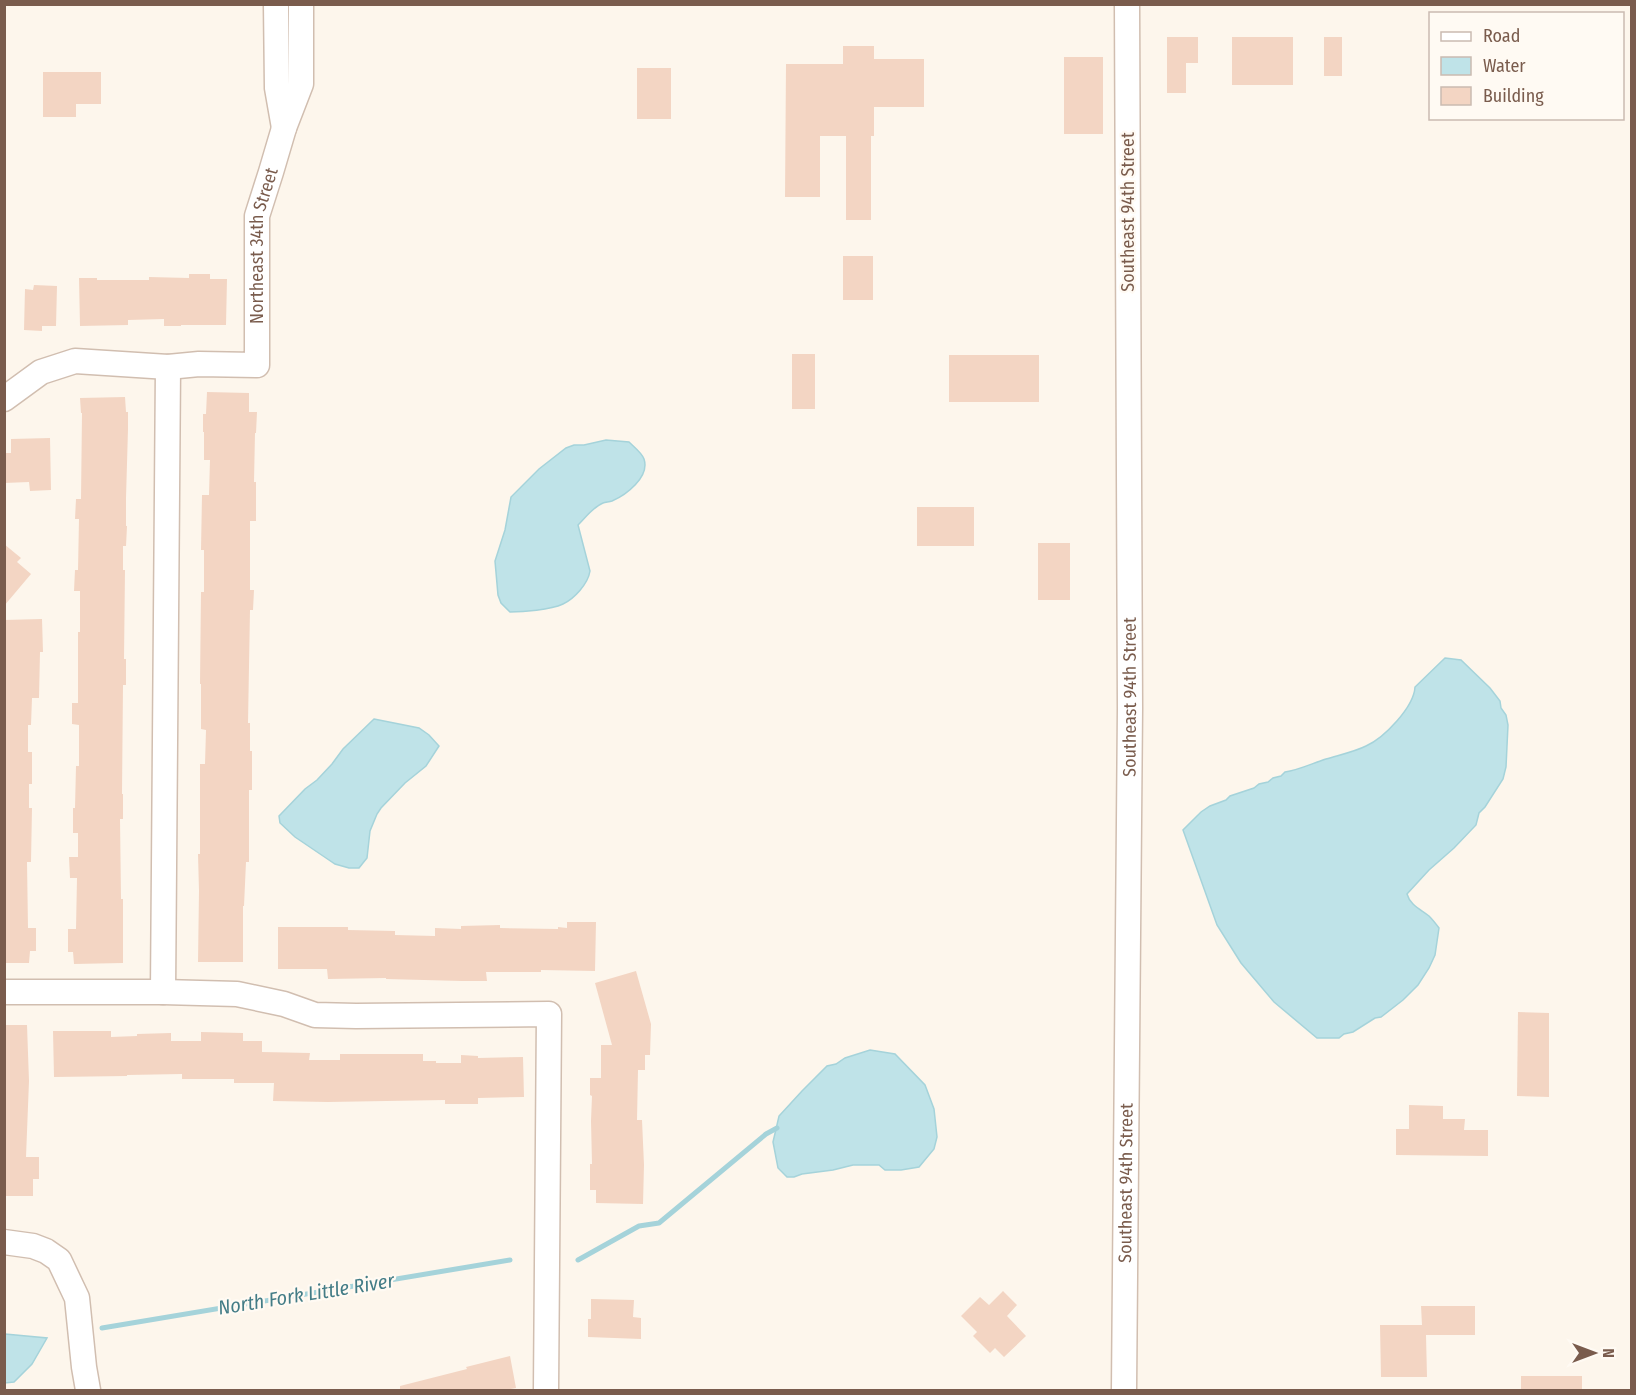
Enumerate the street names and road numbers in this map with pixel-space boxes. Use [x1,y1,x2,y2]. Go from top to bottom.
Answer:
street label: Southeast 94th Street [1117,132,1139,292]
street label: Northeast 34th Street [246,165,283,324]
street label: Southeast 94th Street [1118,617,1141,777]
street label: Southeast 94th Street [1114,1103,1138,1263]

